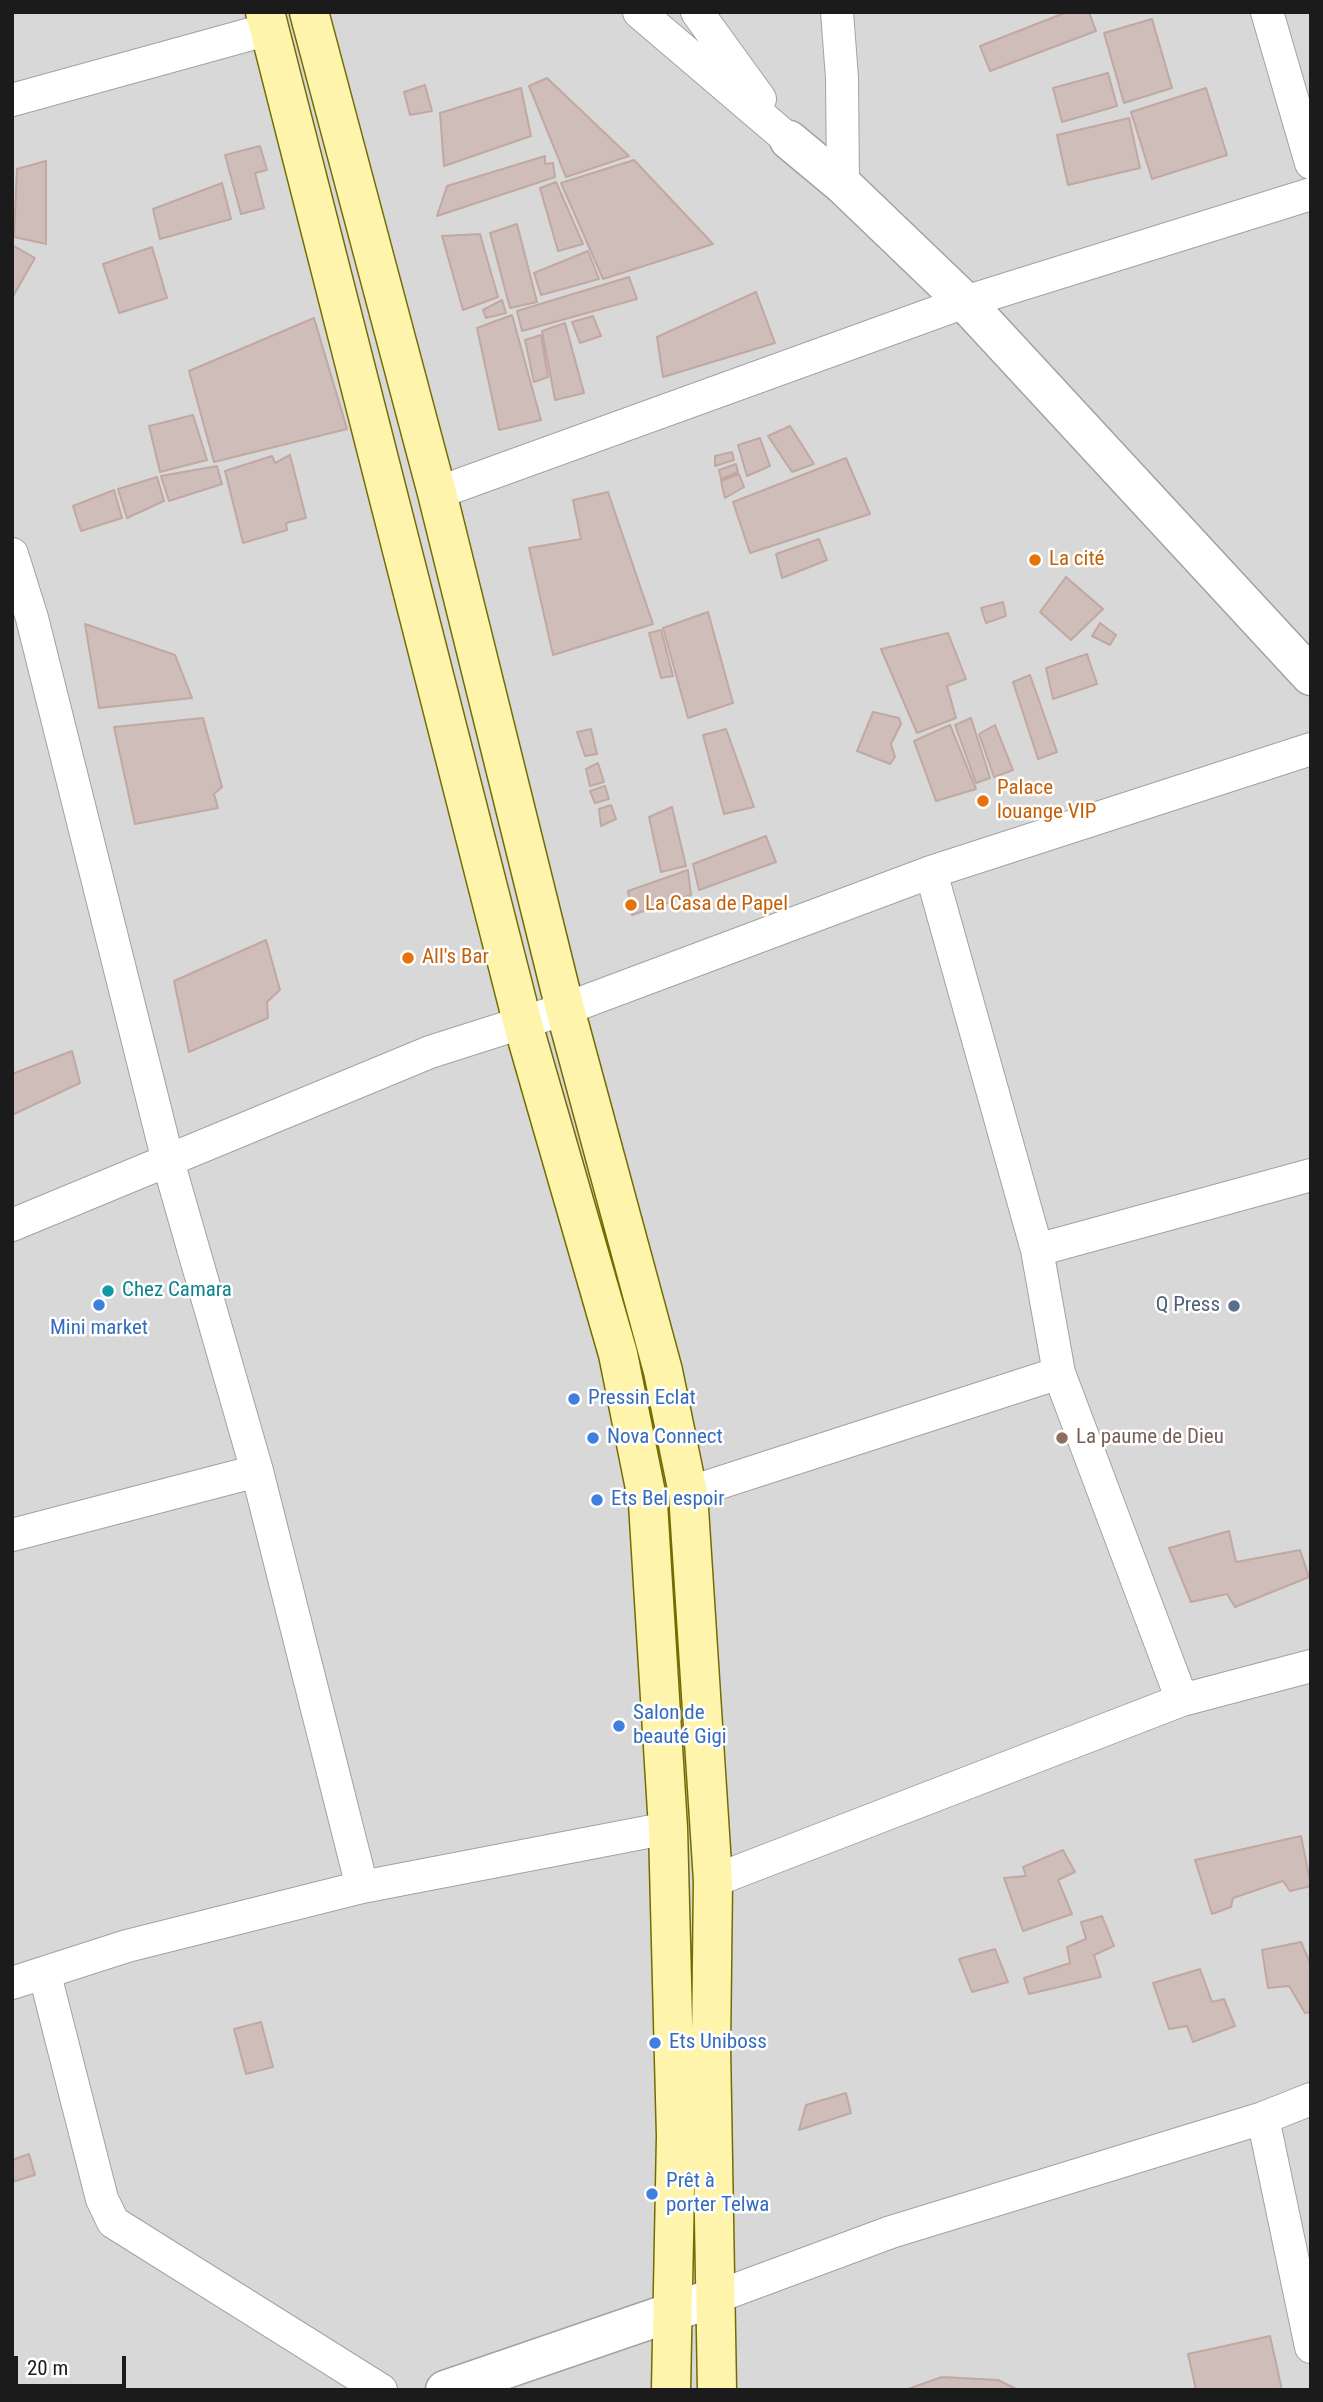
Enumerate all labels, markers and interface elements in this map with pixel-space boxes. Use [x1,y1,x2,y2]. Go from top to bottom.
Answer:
place label: La cité [1049,547,1104,573]
marker: La cité [1027,552,1043,568]
place label: Palace louange VIP [997,776,1096,826]
marker: Palace louange VIP [975,793,991,809]
place label: La Casa de Papel [645,892,788,918]
marker: La Casa de Papel [623,897,639,913]
place label: All's Bar [422,945,489,971]
marker: All's Bar [400,950,416,966]
place label: Chez Camara [122,1278,232,1304]
marker: Chez Camara [100,1283,116,1299]
place label: Q Press [1156,1293,1220,1319]
marker: Mini market [91,1297,107,1313]
marker: Q Press [1226,1298,1242,1314]
place label: Mini market [50,1316,148,1342]
place label: Pressin Eclat [588,1386,696,1412]
marker: Pressin Eclat [566,1391,582,1407]
place label: Nova Connect [607,1425,723,1451]
place label: La paume de Dieu [1076,1425,1224,1451]
marker: Nova Connect [585,1430,601,1446]
marker: La paume de Dieu [1054,1430,1070,1446]
place label: Ets Bel espoir [611,1487,725,1513]
marker: Ets Bel espoir [589,1492,605,1508]
place label: Salon de beauté Gigi [633,1701,727,1751]
marker: Salon de beauté Gigi [611,1718,627,1734]
place label: Ets Uniboss [669,2030,767,2056]
marker: Ets Uniboss [647,2035,663,2051]
place label: Prêt à porter Telwa [666,2169,769,2219]
marker: Prêt à porter Telwa [644,2186,660,2202]
scale bar [18,2342,130,2386]
text: 20 m [27,2356,68,2380]

